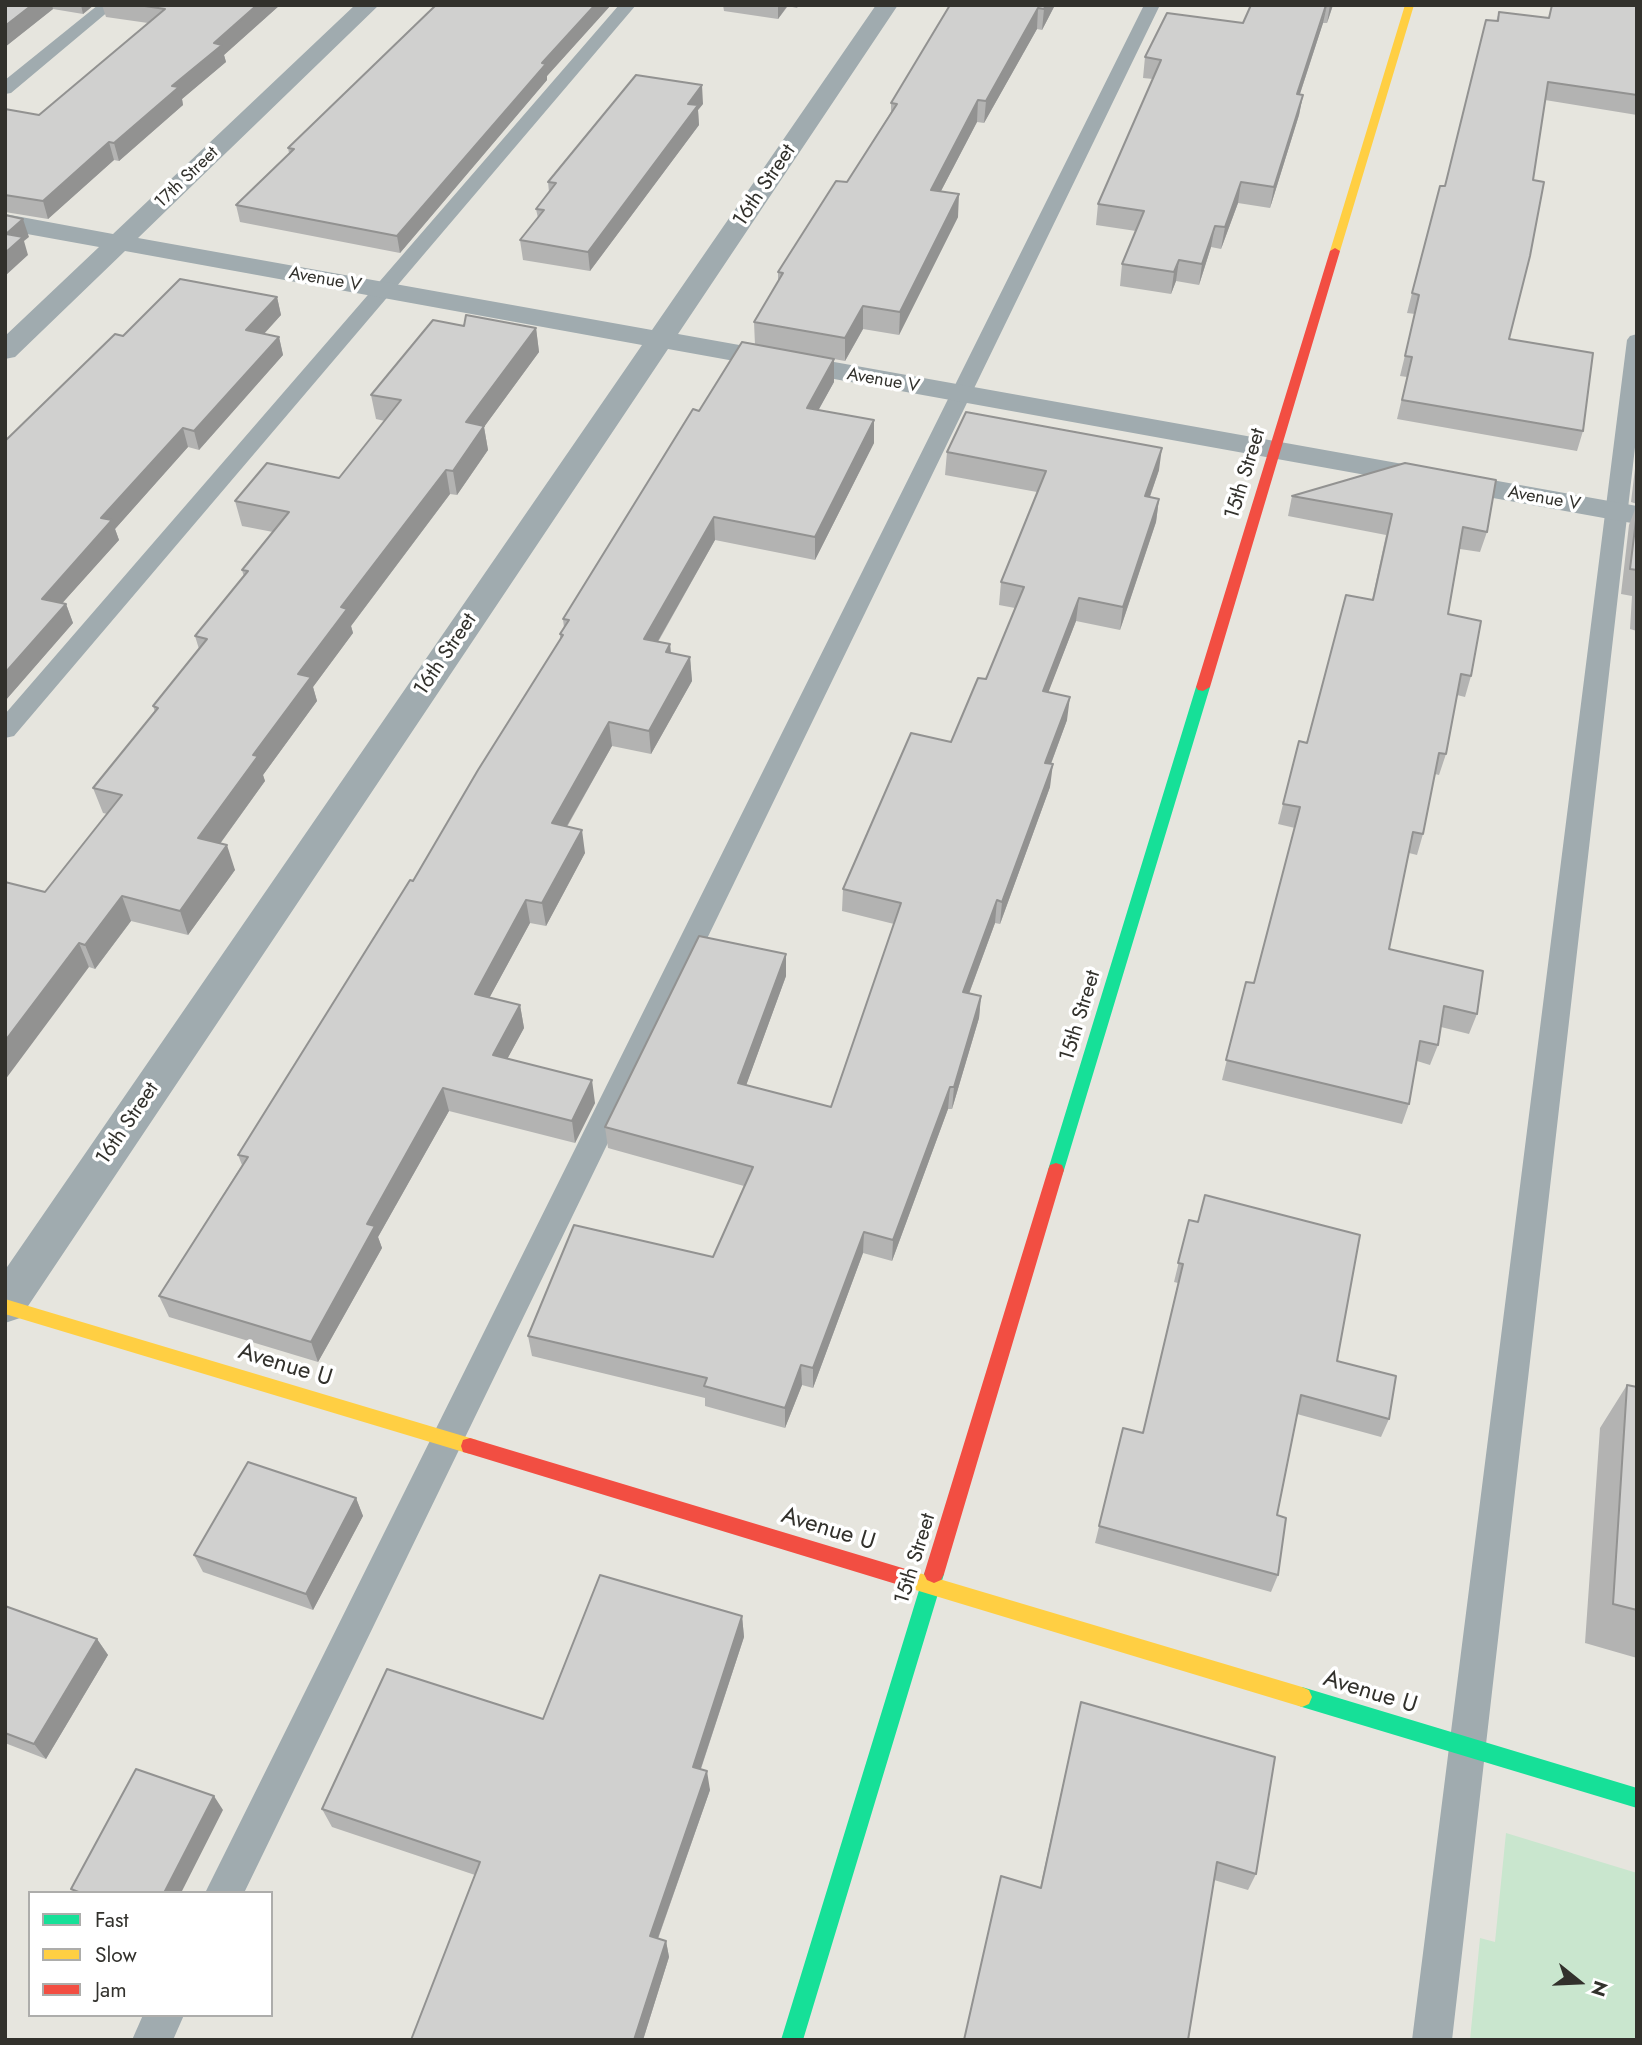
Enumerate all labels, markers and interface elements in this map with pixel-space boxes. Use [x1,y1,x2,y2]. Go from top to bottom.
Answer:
street label: 16th Street [728,140,802,232]
street label: 17th Street [151,143,223,213]
street label: Avenue V [287,263,363,297]
street label: Avenue V [845,364,921,398]
street label: 15th Street [1220,425,1272,523]
street label: Avenue V [1506,482,1582,516]
street label: 16th Street [409,609,483,701]
street label: 15th Street [1055,967,1107,1065]
street label: 16th Street [91,1078,165,1170]
street label: Avenue U [234,1338,336,1394]
street label: Avenue U [777,1502,879,1558]
street label: 15th Street [890,1510,942,1608]
street label: Avenue U [1319,1665,1421,1721]
legend [28,1891,273,2017]
text: Fast [95,1905,128,1935]
text: Slow [95,1940,137,1970]
north arrow [1544,1947,1614,2017]
text: Jam [95,1975,127,2005]
text: N [1584,1977,1615,2000]

